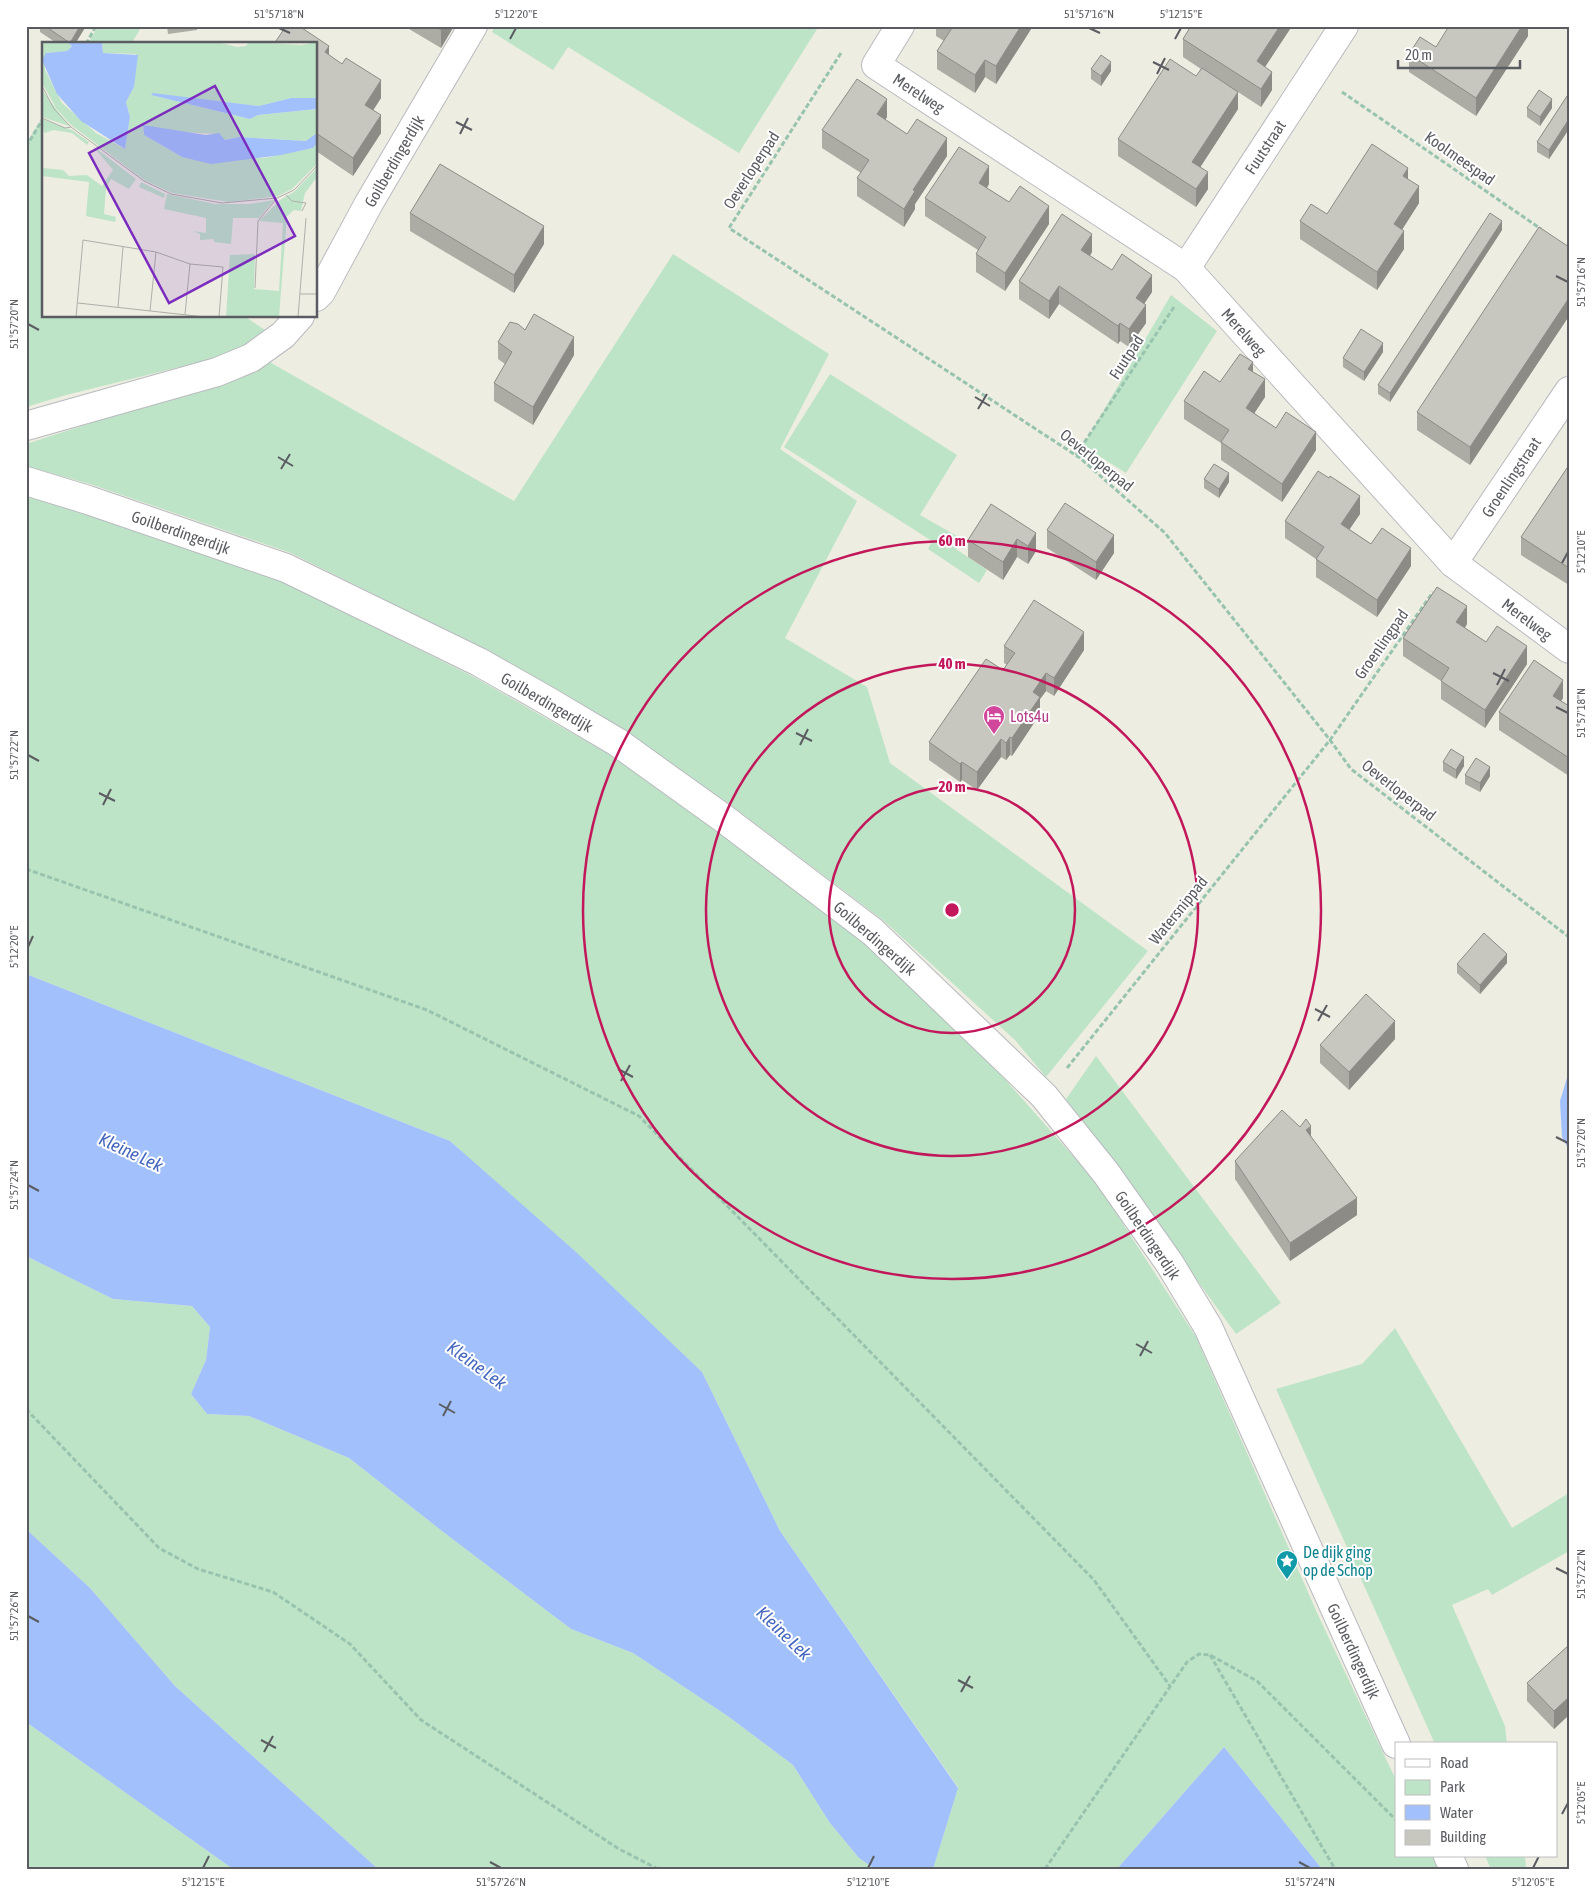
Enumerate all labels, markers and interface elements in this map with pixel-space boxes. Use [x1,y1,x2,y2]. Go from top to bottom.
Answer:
text: 51°57'18"N [254,7,304,21]
text: 5°12'20"E [495,7,537,21]
text: 51°57'16"N [1064,7,1114,21]
text: 5°12'15"E [1160,7,1202,21]
scale bar [1398,38,1520,70]
inset map [42,42,318,318]
text: 20 m [1405,46,1432,63]
street label: Merelweg [889,70,948,117]
street label: Goilberdingerdijk [360,112,428,211]
street label: Fuutstraat [1241,116,1289,177]
street label: Koolmeespad [1421,127,1498,189]
street label: Oeverloperpad [719,128,784,213]
text: 51°57'16"N [1574,257,1588,307]
text: 51°57'20"N [7,299,21,349]
street label: Merelweg [1217,305,1270,360]
street label: Fuutpad [1105,332,1148,383]
street label: Oeverloperpad [1056,425,1137,496]
street label: Groenlingstraat [1478,433,1545,521]
street label: Goilberdingerdijk [129,507,233,558]
text: 5°12'10"E [1574,531,1588,573]
text: 60 m [939,532,966,549]
street label: Merelweg [1498,594,1556,644]
street label: Groenlingpad [1350,606,1412,683]
text: 40 m [938,655,966,672]
street label: Goilberdingerdijk [497,668,596,736]
text: 51°57'18"N [1574,688,1588,738]
hotel icon: Lots4u [982,704,1006,735]
place label: Lots4u [1010,707,1049,725]
text: 51°57'22"N [7,730,21,780]
street label: Oeverloperpad [1358,756,1439,825]
text: 20 m [939,778,966,795]
street label: Watersnippad [1145,872,1212,948]
street label: Goilberdingerdijk [830,897,920,979]
centre of rings [943,901,961,919]
text: 5°12'20"E [7,926,21,968]
text: 51°57'20"N [1574,1118,1588,1168]
water label: Kleine Lek [96,1128,167,1176]
text: 51°57'24"N [7,1160,21,1210]
street label: Goilberdingerdijk [1111,1187,1184,1283]
water label: Kleine Lek [443,1337,512,1394]
place label: De dijk ging op de Schop [1303,1543,1373,1580]
place icon: De dijk ging op de Schop [1275,1549,1299,1580]
text: 51°57'22"N [1574,1549,1588,1599]
text: 51°57'26"N [7,1591,21,1641]
street label: Goilberdingerdijk [1323,1601,1384,1702]
water label: Kleine Lek [752,1602,817,1665]
legend [1395,1742,1558,1858]
text: Road [1440,1754,1469,1771]
text: Park [1440,1778,1465,1795]
text: 5°12'05"E [1574,1782,1588,1824]
text: Water [1440,1804,1473,1821]
text: Building [1440,1828,1486,1845]
text: 5°12'15"E [182,1875,224,1889]
text: 51°57'26"N [476,1875,526,1889]
text: 5°12'10"E [847,1875,889,1889]
text: 51°57'24"N [1285,1875,1335,1889]
text: 5°12'05"E [1512,1875,1554,1889]

